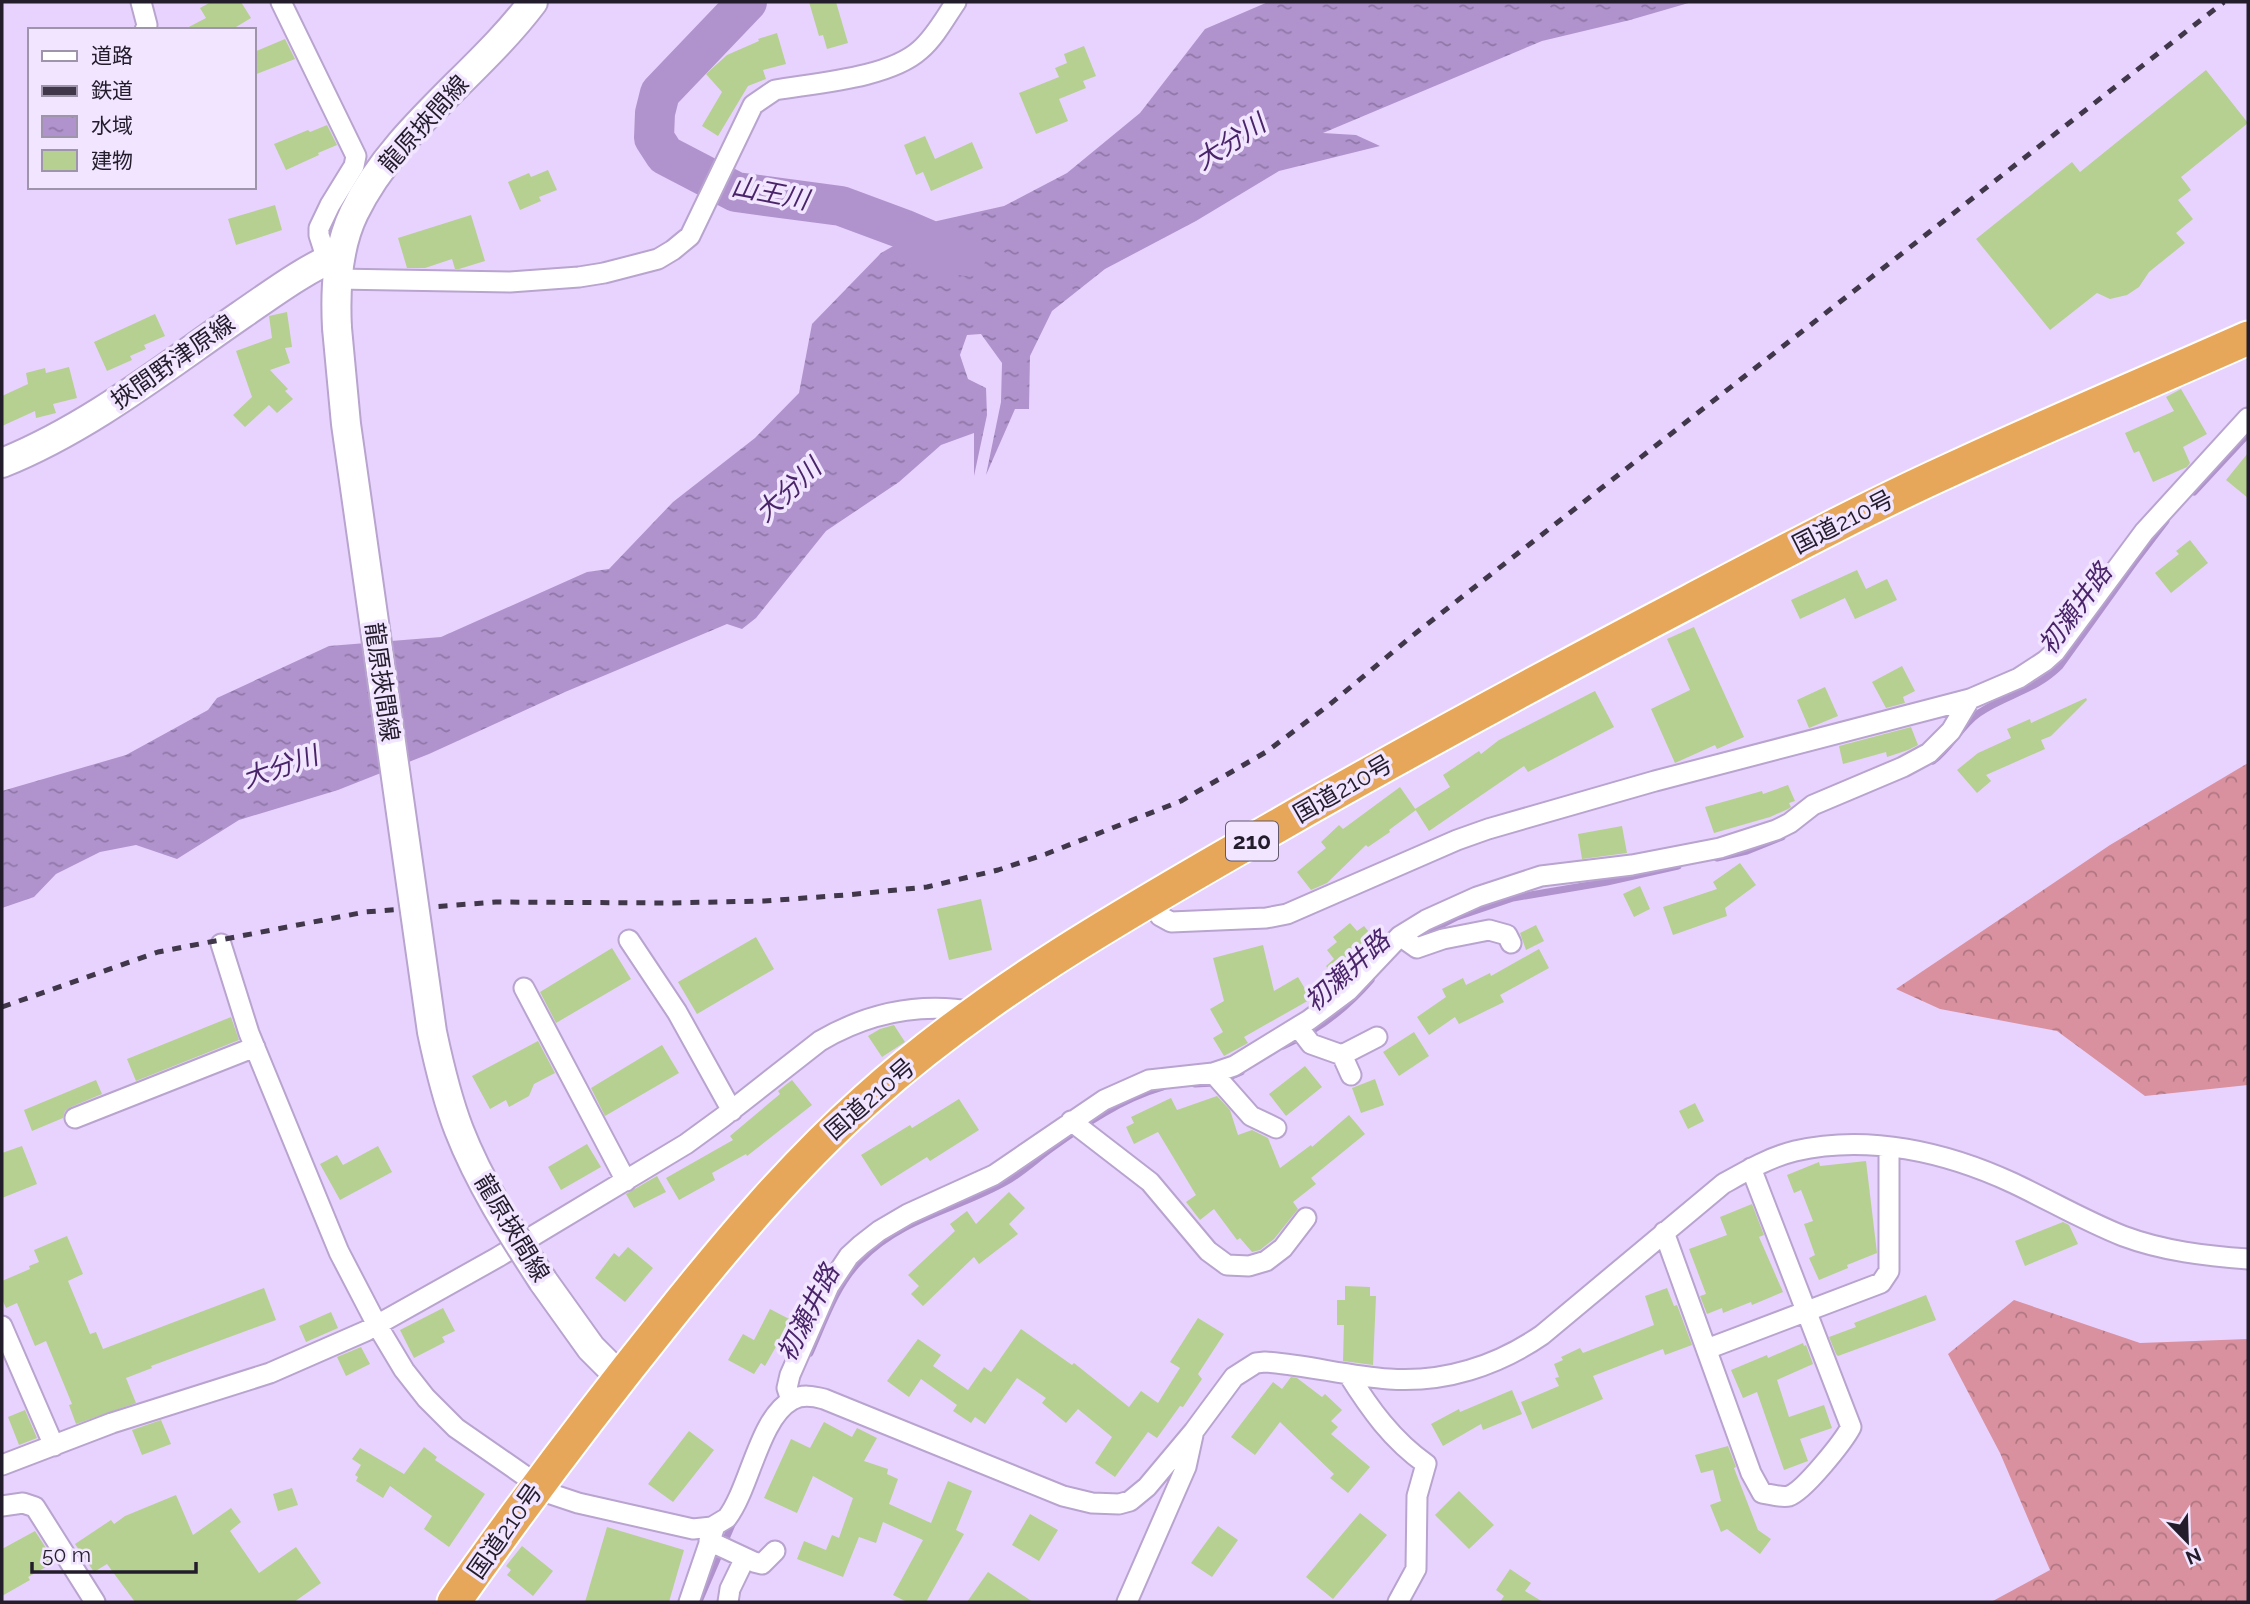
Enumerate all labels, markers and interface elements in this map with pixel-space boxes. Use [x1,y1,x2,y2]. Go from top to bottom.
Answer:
legend [28,28,256,189]
text: 道路 [91,43,133,68]
street label: 龍原挾間線 [373,69,475,178]
text: 鉄道 [91,78,133,103]
water label: 大分川 [1189,107,1273,176]
text: 水域 [91,113,133,138]
text: 建物 [91,148,133,173]
water label: 山王川 [729,171,814,216]
street label: 挾間野津原線 [105,308,240,415]
water label: 大分川 [749,450,829,528]
street label: 国道210号 [1787,484,1898,559]
water label: 初瀬井路 [2032,557,2119,660]
street label: 龍原挾間線 [360,620,405,743]
water label: 大分川 [238,739,325,794]
street label: 国道210号 [1288,749,1397,828]
road number: 210 [1226,821,1278,860]
water label: 初瀬井路 [1298,924,1397,1017]
street label: 国道210号 [819,1052,920,1145]
street label: 龍原挾間線 [469,1169,556,1287]
water label: 初瀬井路 [771,1258,846,1366]
street label: 国道210号 [461,1478,548,1584]
north arrow [2152,1506,2222,1576]
scale bar [32,1530,196,1574]
text: 50 m [42,1542,91,1567]
text: N [2183,1544,2205,1570]

